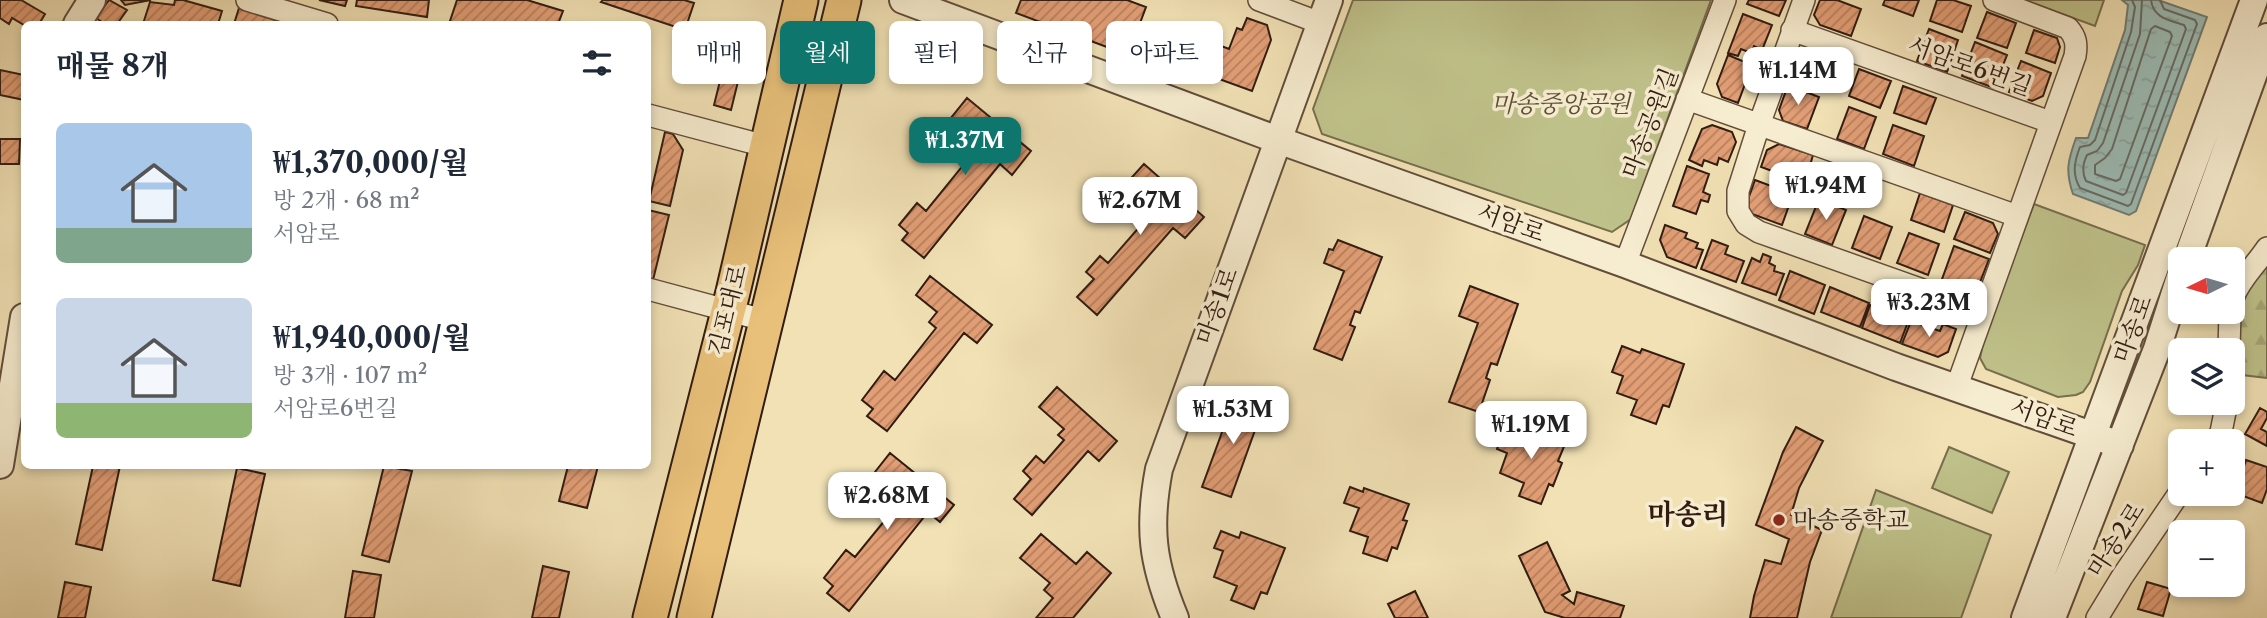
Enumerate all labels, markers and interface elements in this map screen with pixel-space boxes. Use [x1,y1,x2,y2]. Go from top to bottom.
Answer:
chip: 매매 [672,21,766,84]
chip: 월세 [780,21,875,84]
chip: 필터 [889,21,983,84]
chip: 신규 [997,21,1092,84]
chip: 아파트 [1106,21,1223,84]
street label: 서암로6번길 [1904,30,2036,101]
icon: filters [578,44,616,82]
text: 매물 8개 [56,47,169,84]
pin: ₩1.14M [1741,48,1855,107]
text: ₩1.14M [1759,56,1837,84]
street label: 마송공원길 [1615,64,1684,182]
park label: 마송중앙공원 [1491,89,1632,118]
pin: ₩1.37M [908,118,1022,177]
text: ₩1.37M [925,126,1005,154]
text: ₩1,370,000/월 [273,144,469,181]
icon: home [112,151,196,235]
pin: ₩1.94M [1769,162,1883,222]
text: ₩1.94M [1785,171,1867,199]
pin: ₩2.67M [1083,177,1197,237]
text: 방 2개 · 68 m² [273,186,420,214]
text: ₩2.67M [1098,186,1182,214]
street label: 서암로 [1474,197,1549,248]
text: 서암로 [273,219,340,247]
north arrow [2168,247,2245,324]
map controls [2168,247,2245,597]
street label: 김포대로 [702,261,753,358]
street label: 마송1로 [1189,263,1244,348]
pin: ₩3.23M [1872,280,1986,339]
text: ₩3.23M [1887,288,1971,316]
street label: 마송로 [2107,291,2158,366]
text: ₩1,940,000/월 [273,319,471,356]
icon: home [112,326,196,410]
button: layers [2168,338,2245,415]
text: 방 3개 · 107 m² [273,361,427,389]
pin: ₩1.53M [1176,386,1290,446]
street label: 서암로 [2007,392,2082,443]
text: 서암로6번길 [273,394,398,422]
text: ₩1.53M [1193,395,1273,423]
pin: ₩1.19M [1474,402,1588,461]
text: ₩1.19M [1492,410,1570,438]
button: + [2168,429,2245,506]
pin: ₩2.68M [830,472,944,532]
text: ₩2.68M [844,481,930,509]
district label: 마송리 [1647,497,1729,531]
street label: 마송2로 [2081,497,2150,583]
place label: 마송중학교 [1793,505,1909,534]
marker: 마송중학교 [1771,512,1787,528]
button: − [2168,520,2245,597]

